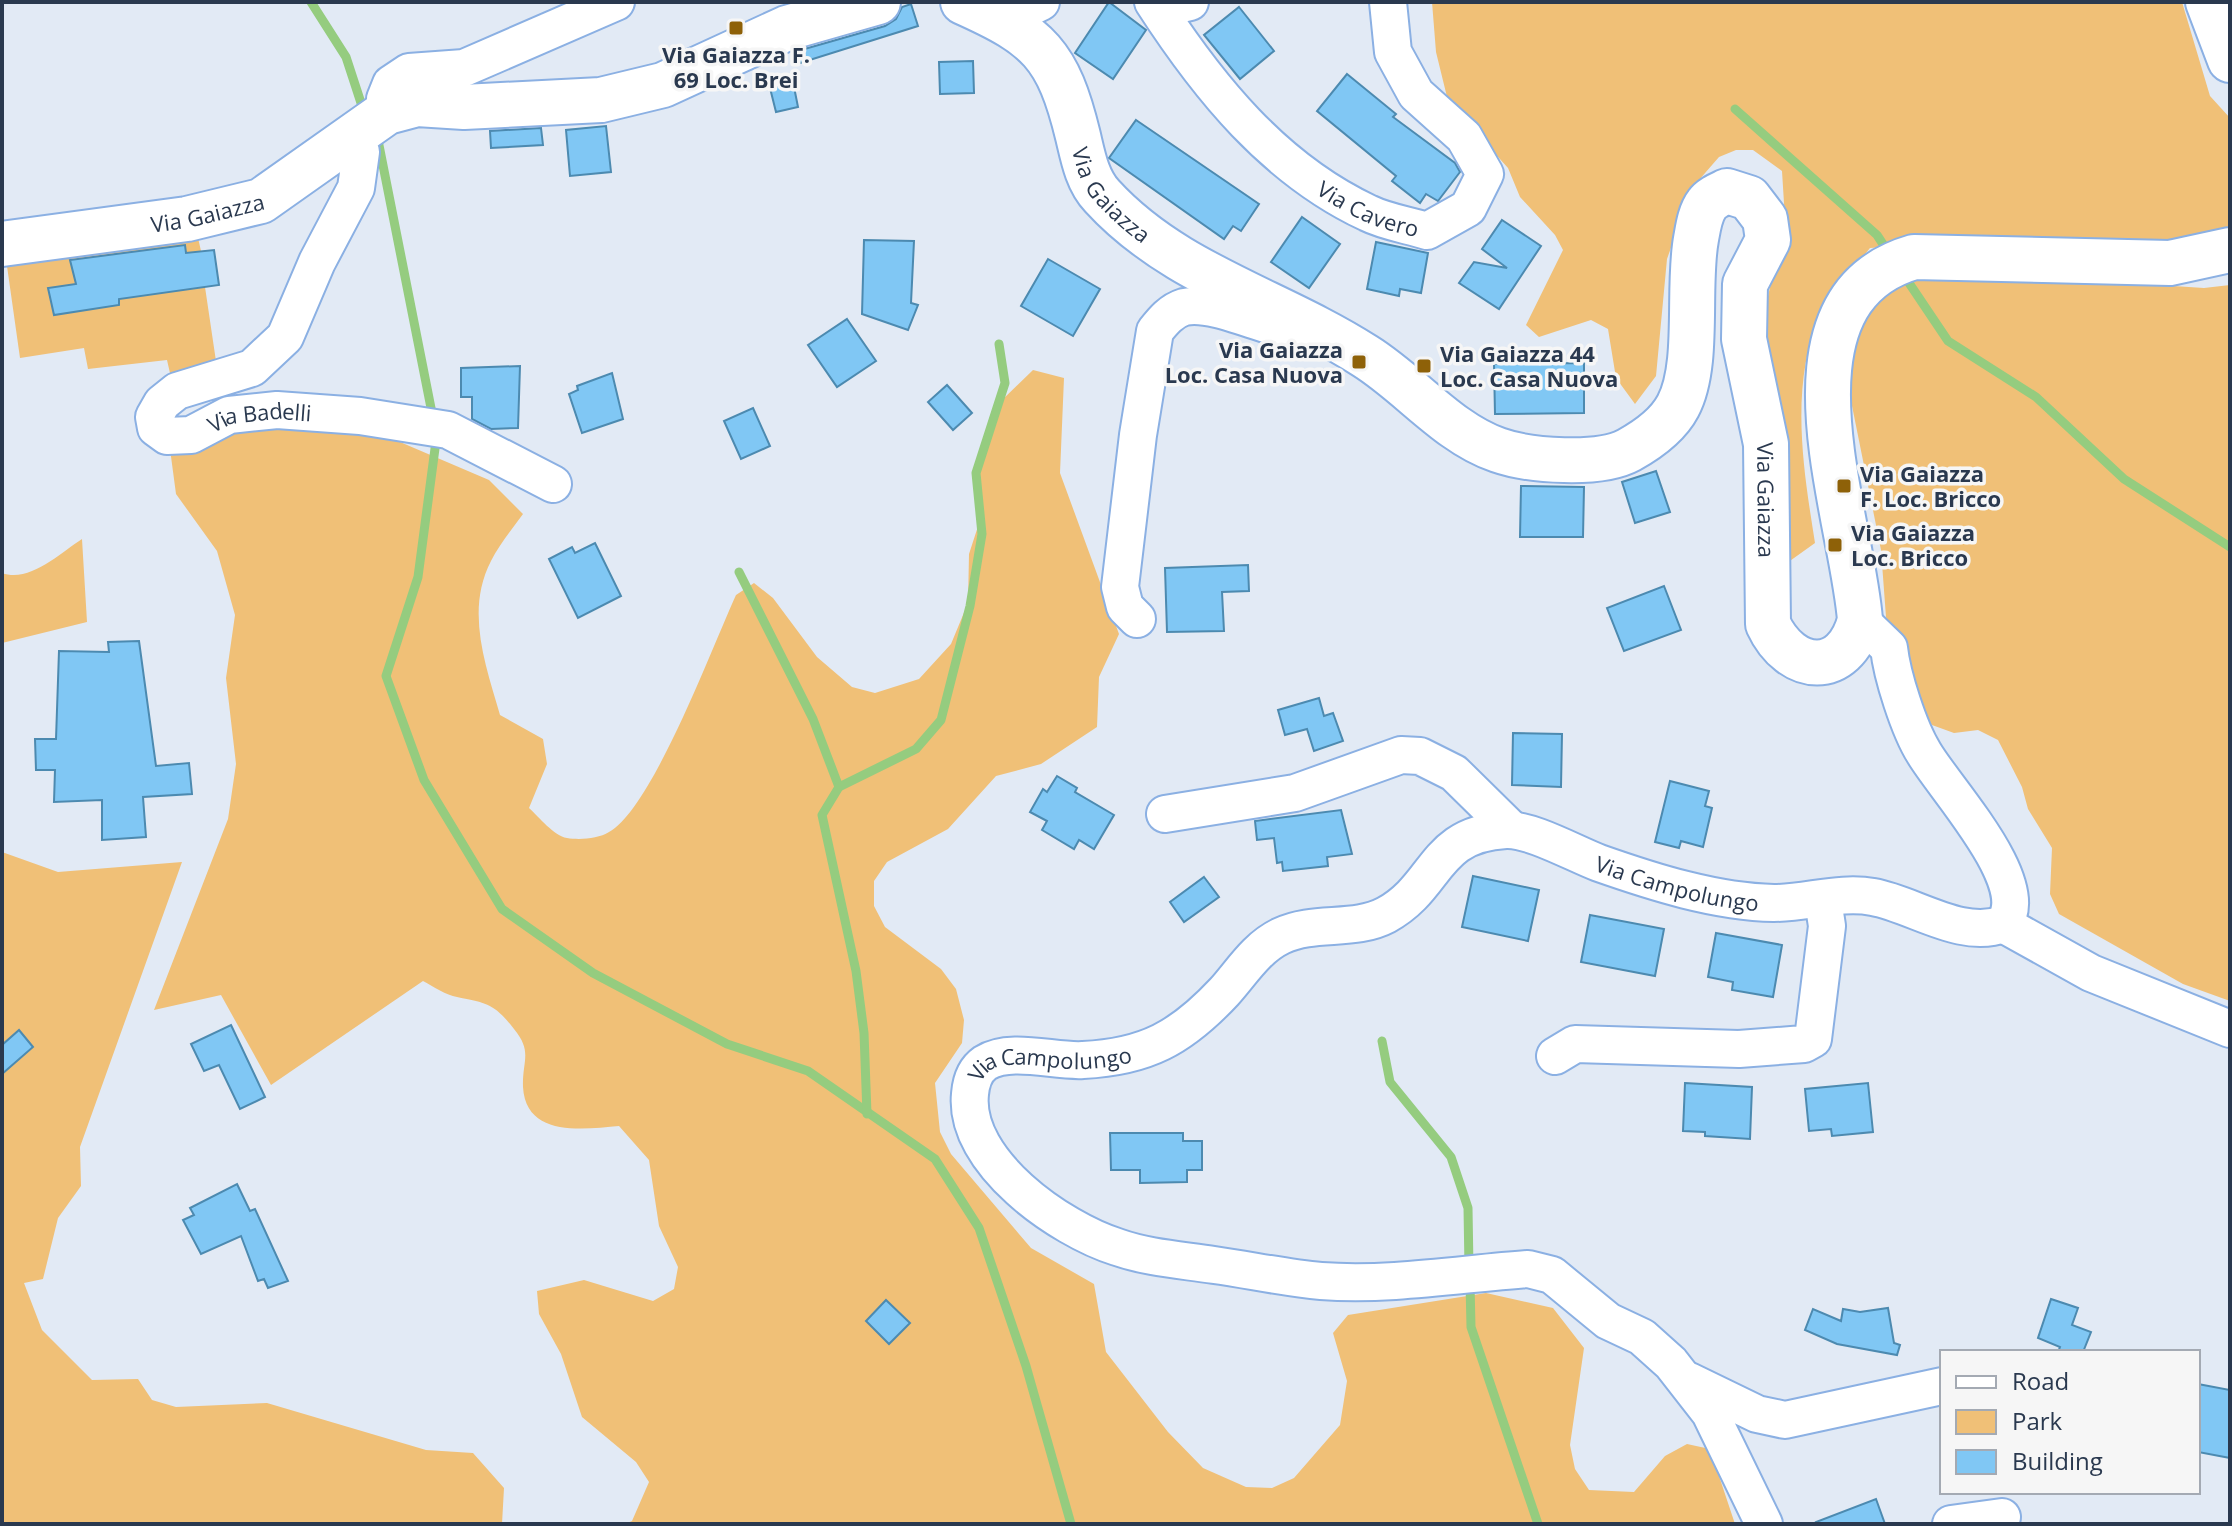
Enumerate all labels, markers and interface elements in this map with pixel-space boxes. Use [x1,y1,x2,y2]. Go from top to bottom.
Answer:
marker: Via Gaiazza F. 69 Loc. Brei [727,19,745,37]
place label: Via Gaiazza F. 69 Loc. Brei [662,39,810,94]
street label: Via Gaiazza [1066,144,1157,249]
street label: Via Cavero [1312,173,1422,243]
street label: Via Gaiazza [149,186,267,239]
place label: Via Gaiazza Loc. Casa Nuova [1165,334,1343,389]
place label: Via Gaiazza 44 Loc. Casa Nuova [1440,338,1618,393]
marker: Via Gaiazza Loc. Casa Nuova [1350,353,1368,371]
marker: Via Gaiazza 44 Loc. Casa Nuova [1415,357,1433,375]
street label: Via Badelli [202,395,312,439]
street label: Via Gaiazza [1751,442,1782,558]
place label: Via Gaiazza F. Loc. Bricco [1860,458,2001,513]
marker: Via Gaiazza F. Loc. Bricco [1835,477,1853,495]
place label: Via Gaiazza Loc. Bricco [1851,517,1975,572]
marker: Via Gaiazza Loc. Bricco [1826,536,1844,554]
street label: Via Campolungo [1591,848,1760,917]
street label: Via Campolungo [960,1039,1134,1086]
legend [1940,1350,2200,1494]
text: Road [2012,1364,2069,1397]
text: Park [2012,1404,2063,1437]
text: Building [2012,1444,2103,1477]

